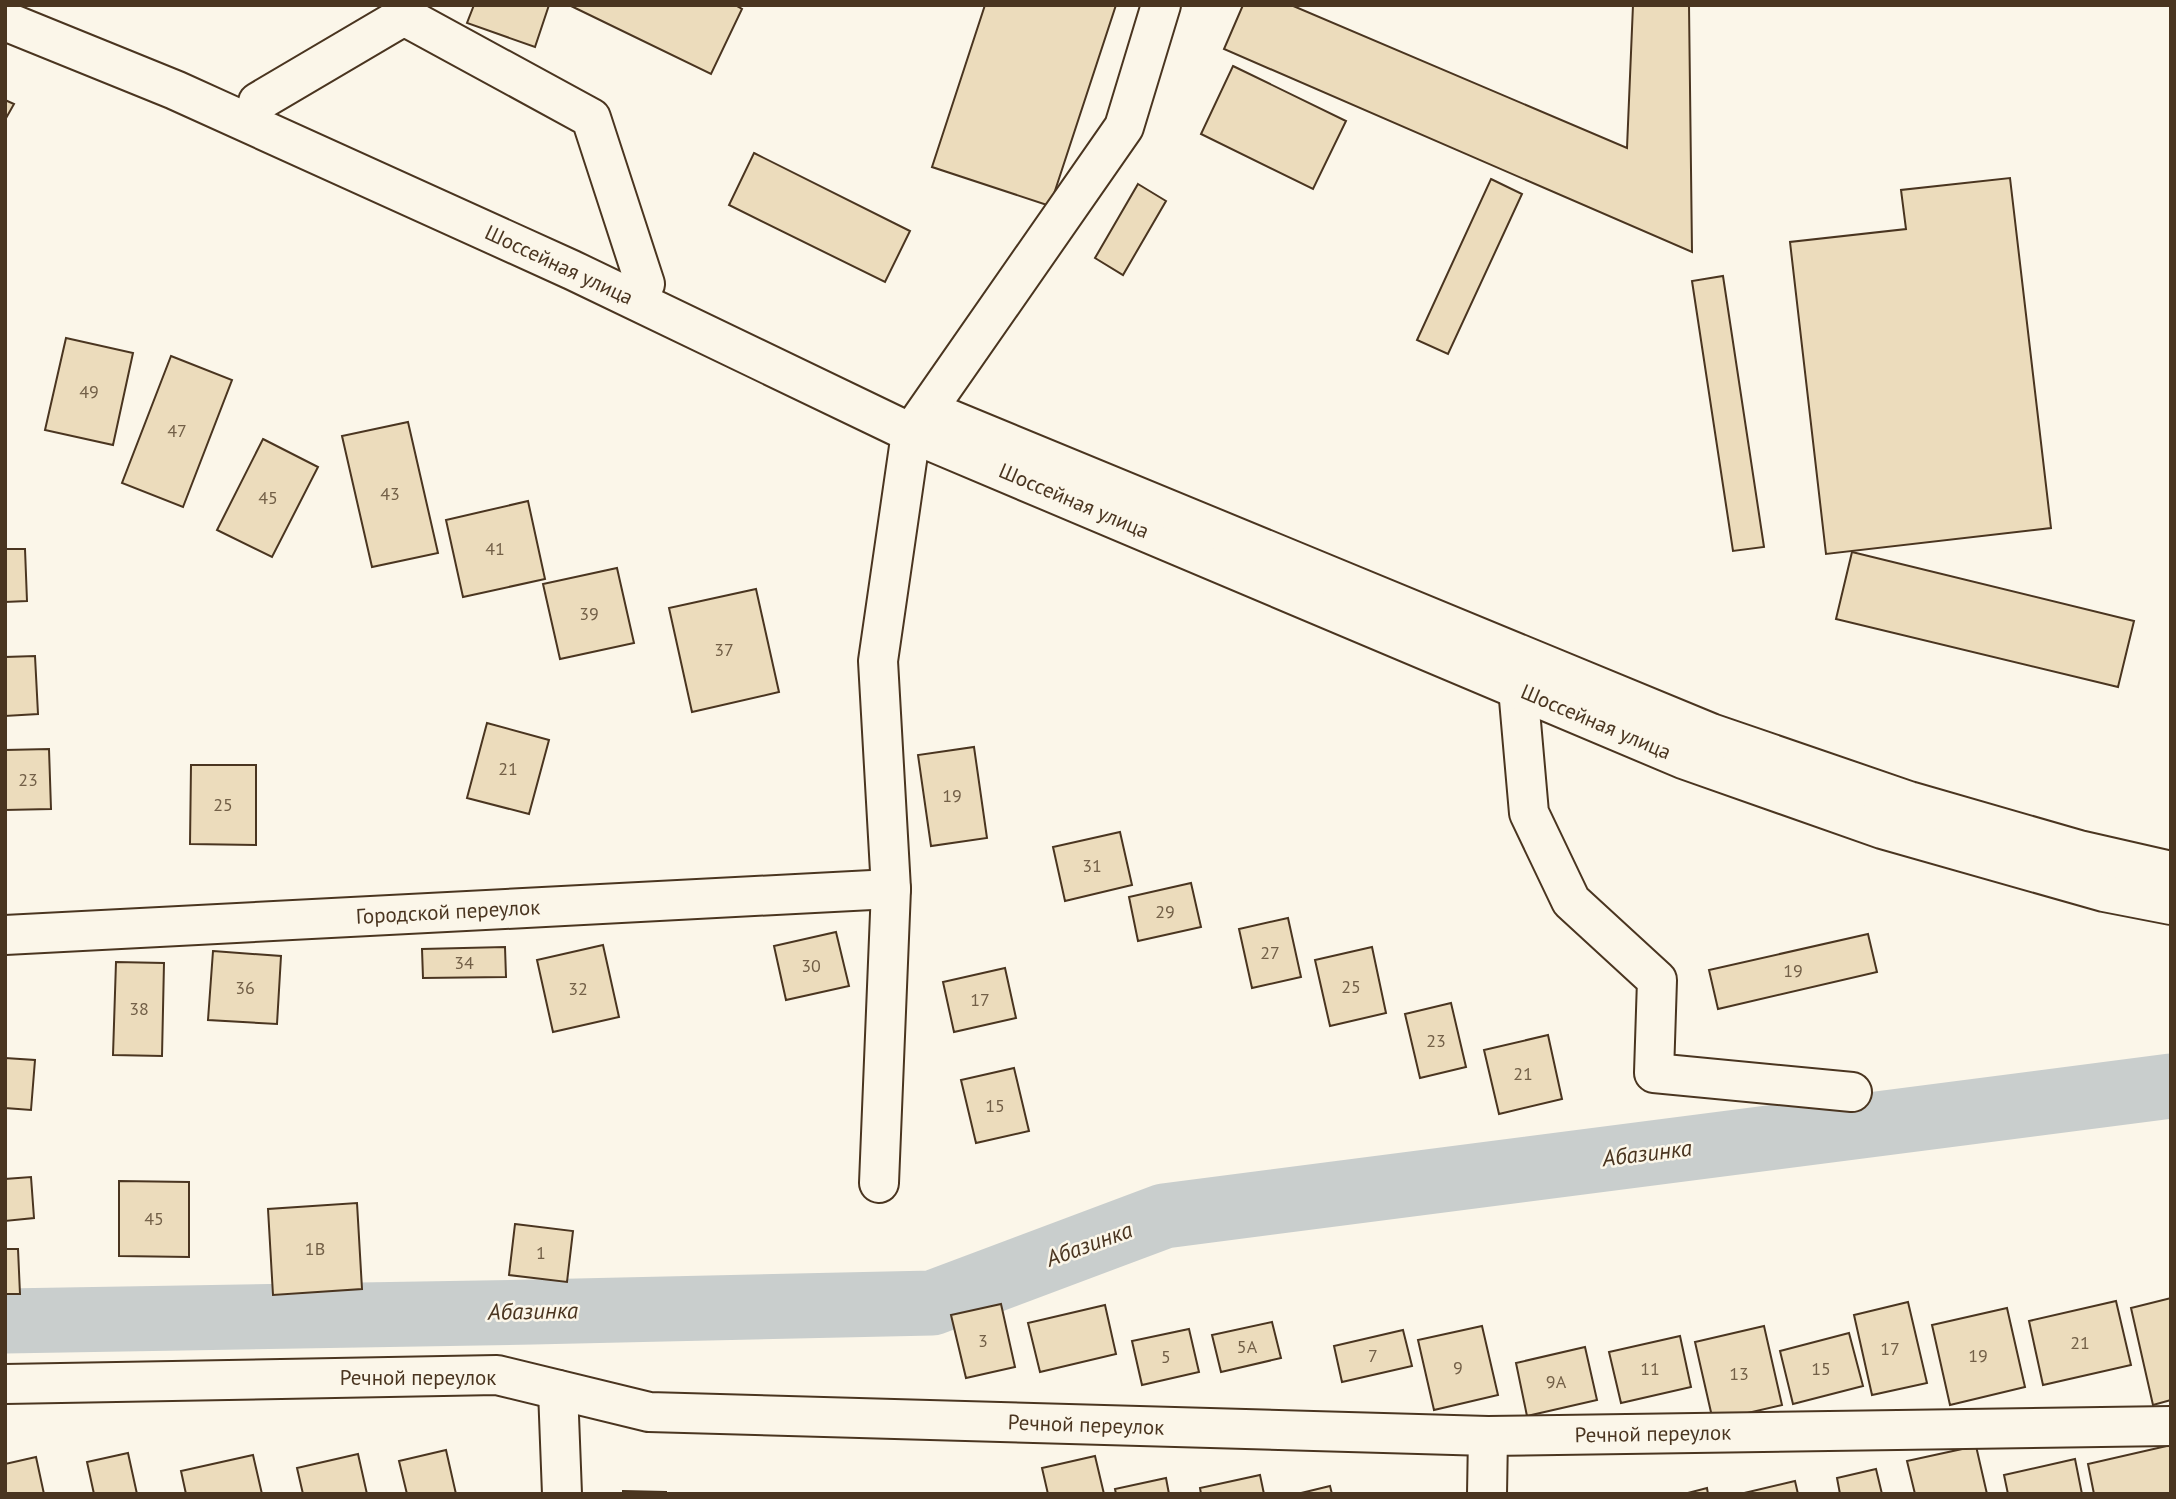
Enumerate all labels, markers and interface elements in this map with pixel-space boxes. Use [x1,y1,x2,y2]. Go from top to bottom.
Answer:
street label: Шоссейная улица [481,218,638,311]
house number: 49 [79,380,99,403]
house number: 47 [167,419,187,442]
street label: Шоссейная улица [995,457,1153,544]
house number: 43 [380,482,400,505]
house number: 45 [258,486,278,509]
house number: 41 [485,537,505,560]
house number: 39 [579,602,599,625]
house number: 37 [714,638,734,661]
street label: Шоссейная улица [1517,678,1675,765]
house number: 21 [498,757,518,780]
house number: 23 [18,768,38,791]
house number: 19 [942,784,962,807]
house number: 25 [213,793,233,816]
house number: 31 [1082,854,1102,877]
street label: Городской переулок [355,893,541,930]
house number: 29 [1155,900,1175,923]
house number: 27 [1260,941,1280,964]
house number: 34 [454,951,474,974]
house number: 30 [801,954,821,977]
house number: 19 [1783,959,1803,982]
house number: 25 [1341,975,1361,998]
house number: 36 [235,976,255,999]
house number: 32 [568,977,588,1000]
house number: 17 [970,988,990,1011]
house number: 38 [129,997,149,1020]
house number: 23 [1426,1029,1446,1052]
house number: 21 [1513,1062,1533,1085]
house number: 15 [985,1094,1005,1117]
water label: Абазинка [1599,1133,1693,1173]
house number: 45 [144,1207,164,1230]
water label: Абазинка [1041,1214,1136,1273]
house number: 1В [305,1237,325,1260]
house number: 1 [536,1241,546,1264]
water label: Абазинка [487,1295,578,1326]
house number: 3 [978,1329,988,1352]
house number: 21 [2070,1331,2090,1354]
house number: 5А [1237,1335,1258,1358]
house number: 17 [1880,1337,1900,1360]
house number: 7 [1368,1344,1378,1367]
house number: 19 [1968,1344,1988,1367]
house number: 5 [1161,1345,1171,1368]
house number: 9 [1453,1356,1463,1379]
house number: 11 [1640,1357,1660,1380]
house number: 15 [1811,1357,1831,1380]
house number: 13 [1729,1362,1749,1385]
street label: Речной переулок [340,1364,496,1391]
house number: 9А [1546,1370,1567,1393]
street label: Речной переулок [1007,1408,1165,1441]
street label: Речной переулок [1574,1419,1731,1448]

